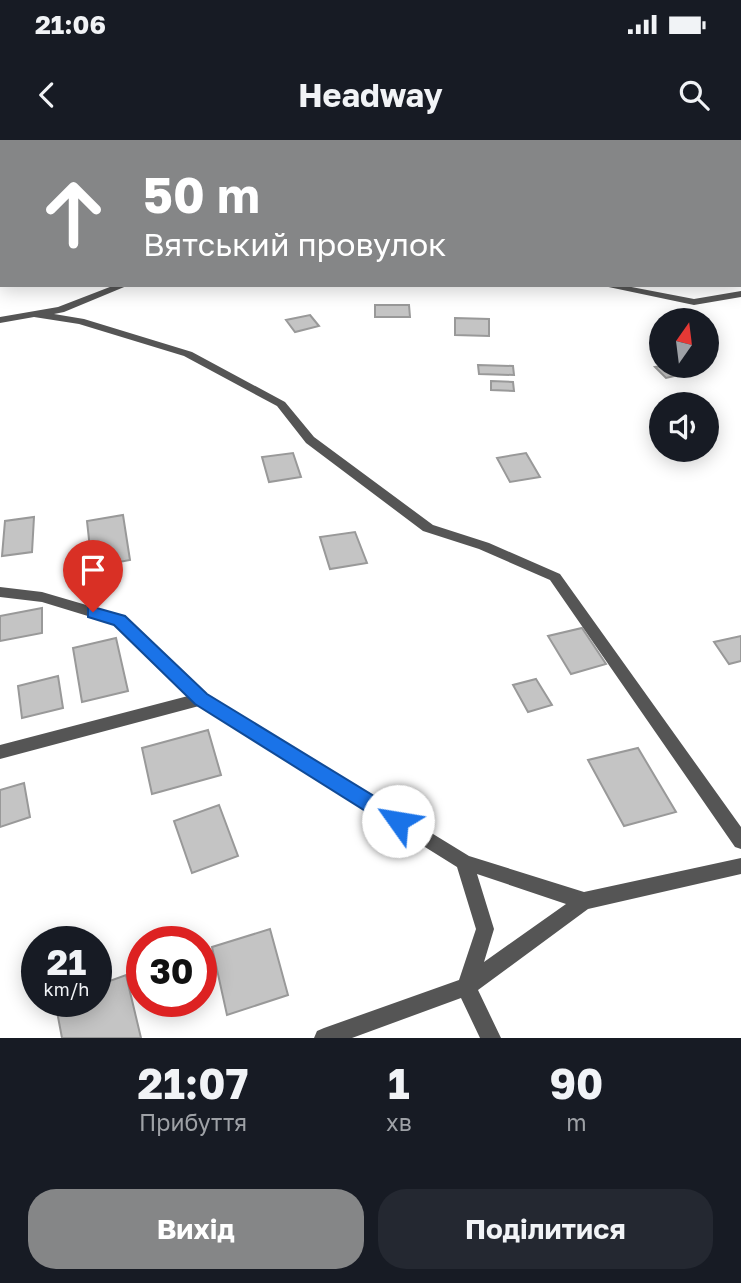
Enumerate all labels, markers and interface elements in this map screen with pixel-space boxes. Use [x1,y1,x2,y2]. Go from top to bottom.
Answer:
text: 21:06 [35,9,106,40]
icon: back [28,76,66,114]
text: Headway [298,76,443,114]
icon: search [675,76,713,114]
text: 50 m [143,165,260,224]
icon: ahead [28,168,119,259]
text: Вятський провулок [143,225,447,263]
north arrow [649,308,719,378]
map controls [649,308,719,462]
button: sound [649,392,719,462]
pin [63,540,123,612]
icon: arrive [74,551,112,589]
position arrow [361,784,435,858]
speed limit sign: 30 [126,926,217,1017]
text: 21 [47,941,86,983]
text: km/h [44,978,89,1000]
text: 21:07 [138,1058,249,1108]
text: 1 [388,1058,410,1108]
text: 90 [549,1058,603,1108]
text: Прибуття [139,1108,247,1136]
text: хв [386,1108,412,1136]
text: m [566,1108,587,1136]
button: Вихід [28,1189,364,1269]
button: Поділитися [378,1189,713,1269]

